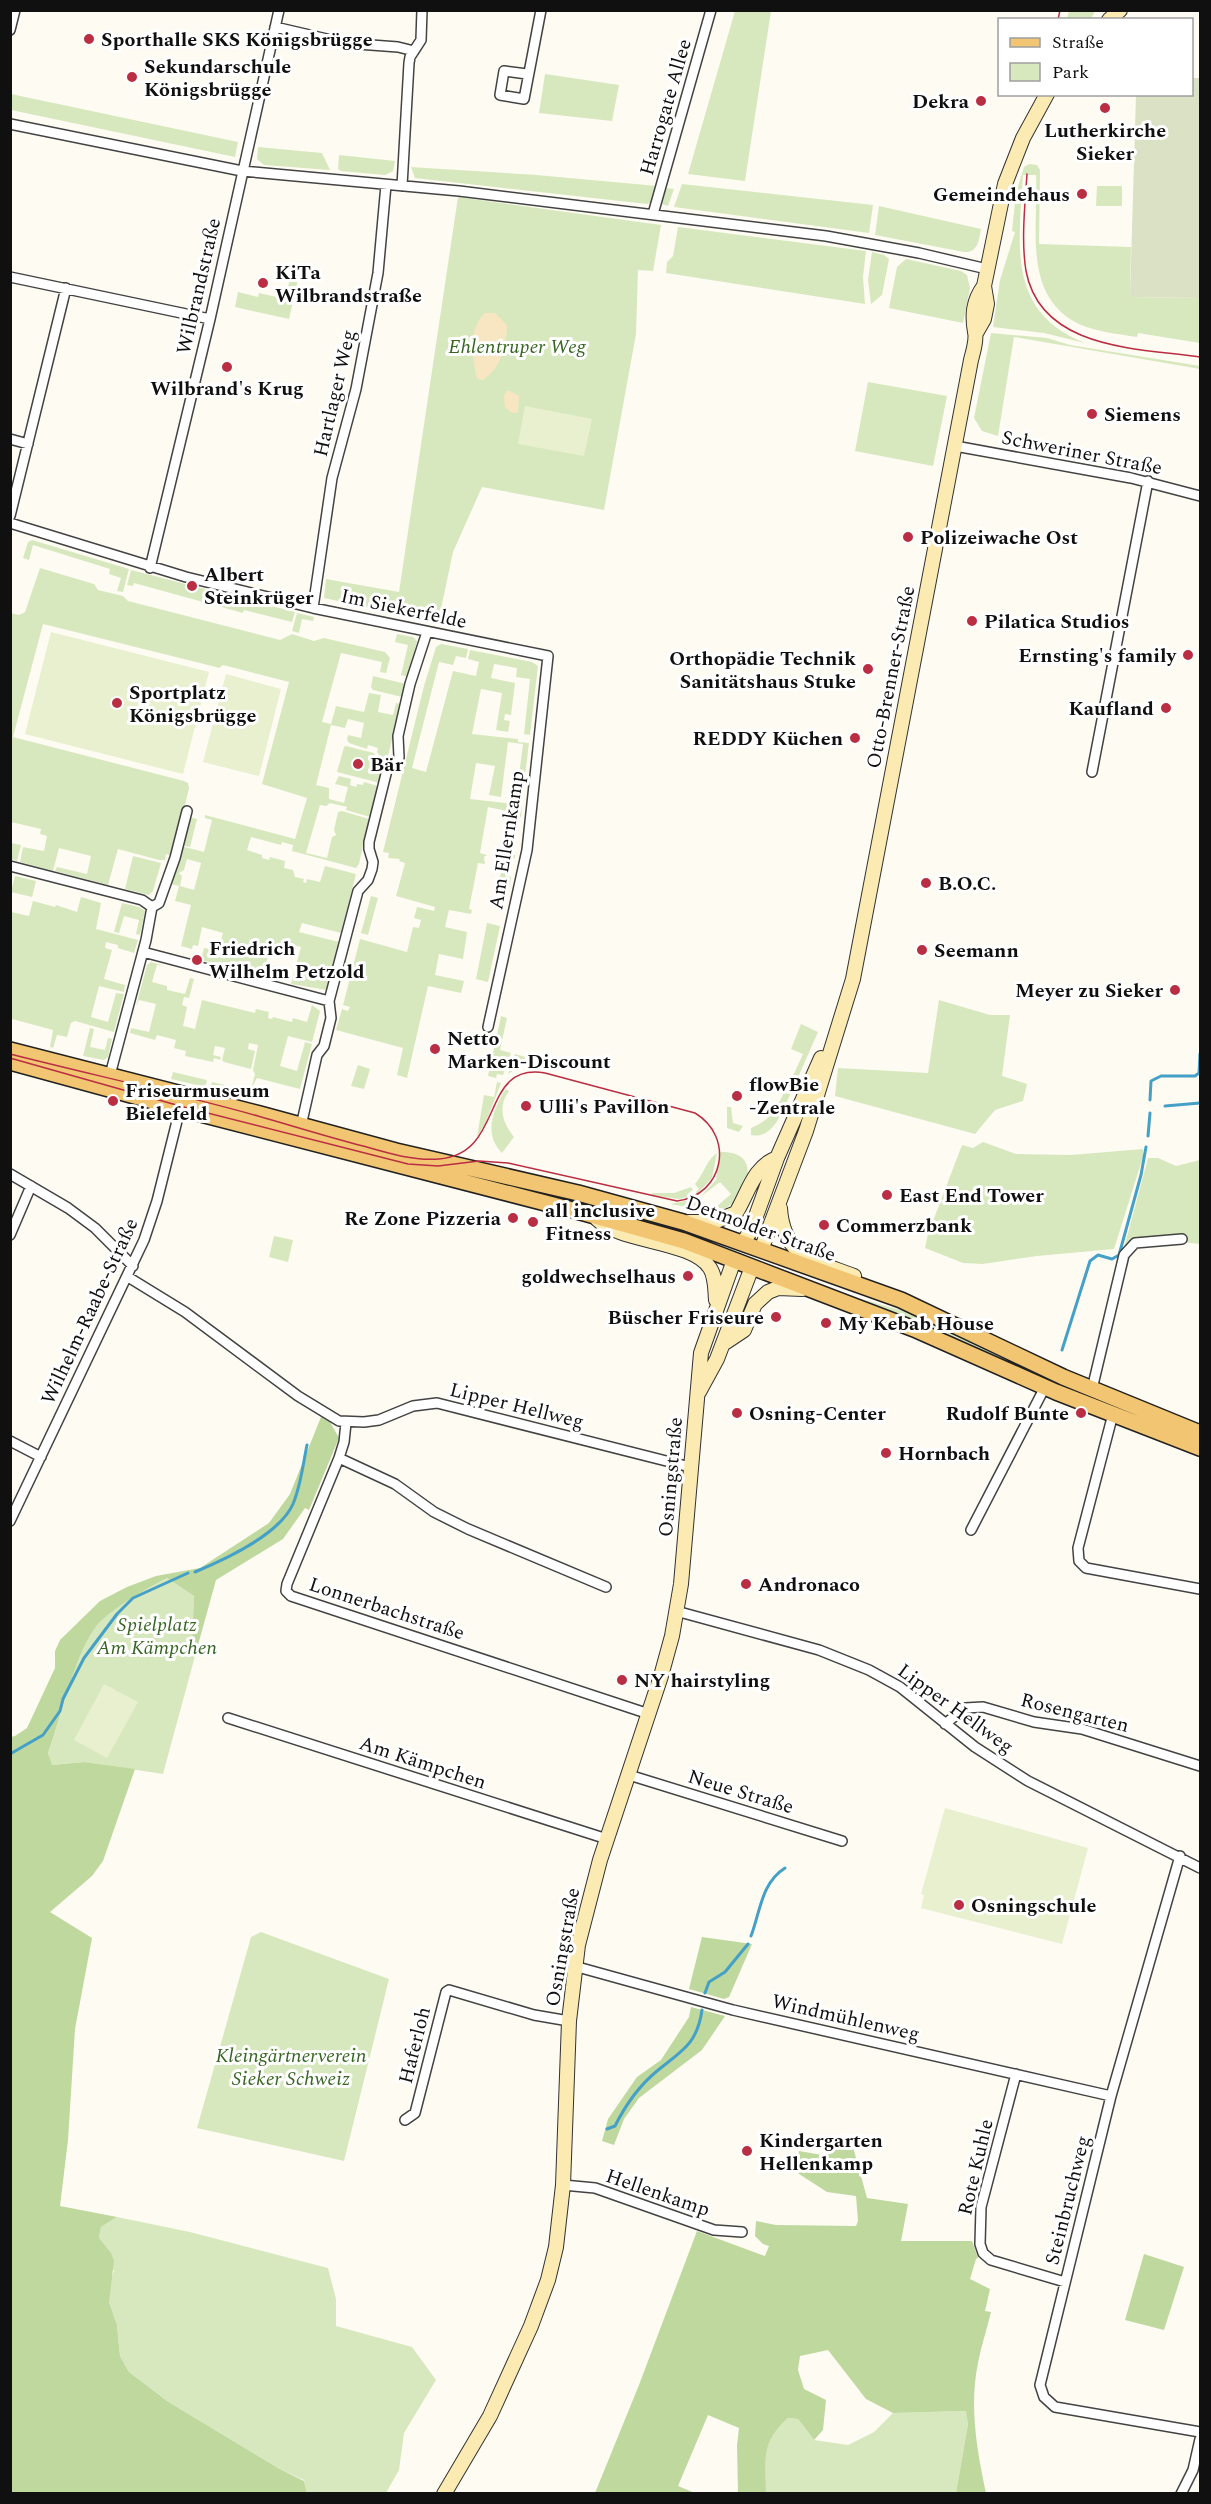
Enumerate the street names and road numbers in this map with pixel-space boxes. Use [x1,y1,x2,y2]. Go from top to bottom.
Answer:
street label: Harrogate Allee [632,35,700,179]
street label: Wilbrandstraße [169,215,229,357]
street label: Hartlager Weg [306,327,364,460]
street label: Schweriner Straße [999,423,1165,483]
street label: Im Siekerfelde [338,581,470,637]
street label: Otto-Brenner-Straße [859,583,923,771]
street label: Am Ellernkamp [481,768,533,912]
street label: Detmolder Straße [681,1188,840,1270]
street label: Wilhelm-Raabe-Straße [33,1213,146,1410]
street label: Lipper Hellweg [446,1375,587,1437]
street label: Osningstraße [651,1416,691,1538]
street label: Lonnerbachstraße [305,1570,468,1648]
street label: Lipper Hellweg [891,1656,1020,1761]
street label: Rosengarten [1017,1685,1132,1741]
street label: Am Kämpchen [355,1728,490,1798]
street label: Neue Straße [684,1762,797,1822]
street label: Osningstraße [538,1885,588,2009]
street label: Windmühlenweg [769,1986,923,2050]
street label: Haferloh [391,2003,439,2087]
street label: Rote Kuhle [950,2116,1002,2218]
street label: Steinbruchweg [1037,2132,1099,2268]
street label: Hellenkamp [602,2161,714,2225]

